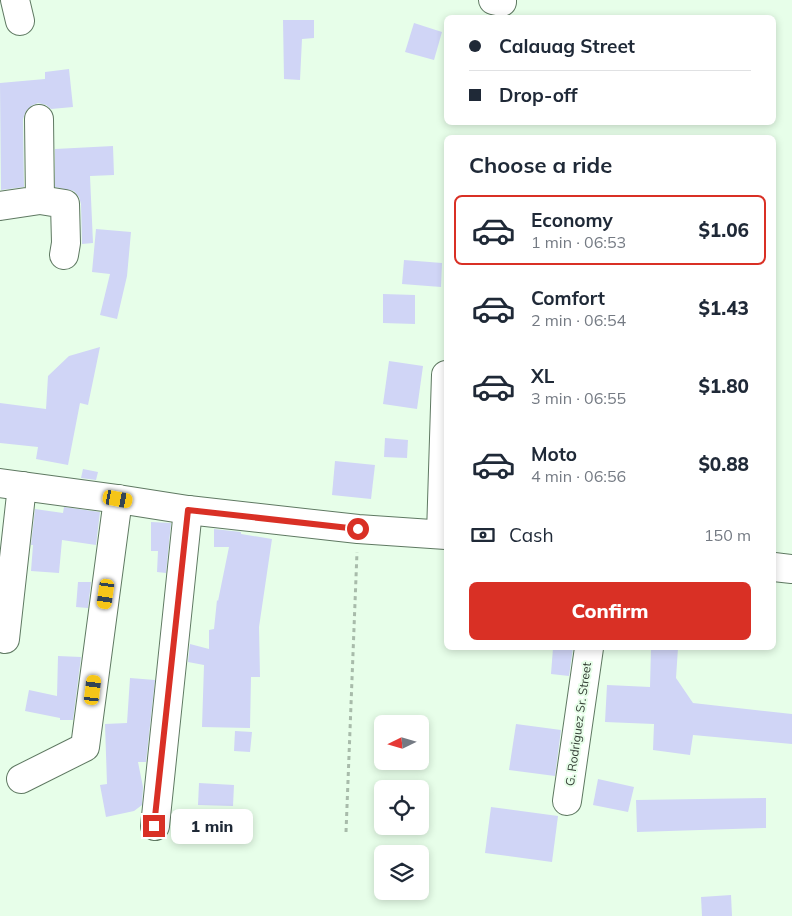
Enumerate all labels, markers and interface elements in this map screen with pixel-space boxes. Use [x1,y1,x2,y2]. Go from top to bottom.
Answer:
text: Calauag Street [499,34,635,58]
text: Drop-off [499,83,577,107]
text: Choose a ride [469,151,612,179]
icon: car [471,208,516,253]
text: Economy [531,208,613,232]
text: $1.06 [698,218,749,242]
text: 1 min · 06:53 [531,232,626,252]
icon: car [471,286,516,331]
text: Comfort [531,286,605,310]
text: $1.43 [698,296,749,320]
text: 2 min · 06:54 [531,310,626,330]
icon: car [471,364,516,409]
text: XL [531,364,554,388]
text: $1.80 [698,374,749,398]
text: 3 min · 06:55 [531,388,626,408]
icon: car [471,442,516,487]
text: Moto [531,442,577,466]
text: $0.88 [698,452,749,476]
text: 4 min · 06:56 [531,466,626,486]
car [101,489,134,509]
route start [347,518,369,540]
icon: cash [469,521,497,549]
text: Cash [509,523,554,547]
text: 150 m [704,525,751,545]
car [96,578,115,610]
button: Confirm [469,582,751,640]
street label: G. Rodriguez Sr. Street [562,661,594,787]
car [83,674,102,706]
north arrow [374,715,429,770]
map controls [374,715,429,900]
button: locate [374,780,429,835]
callout: 1 min [172,808,254,844]
route end [143,815,165,837]
text: 1 min [191,816,233,836]
button: layers [374,845,429,900]

